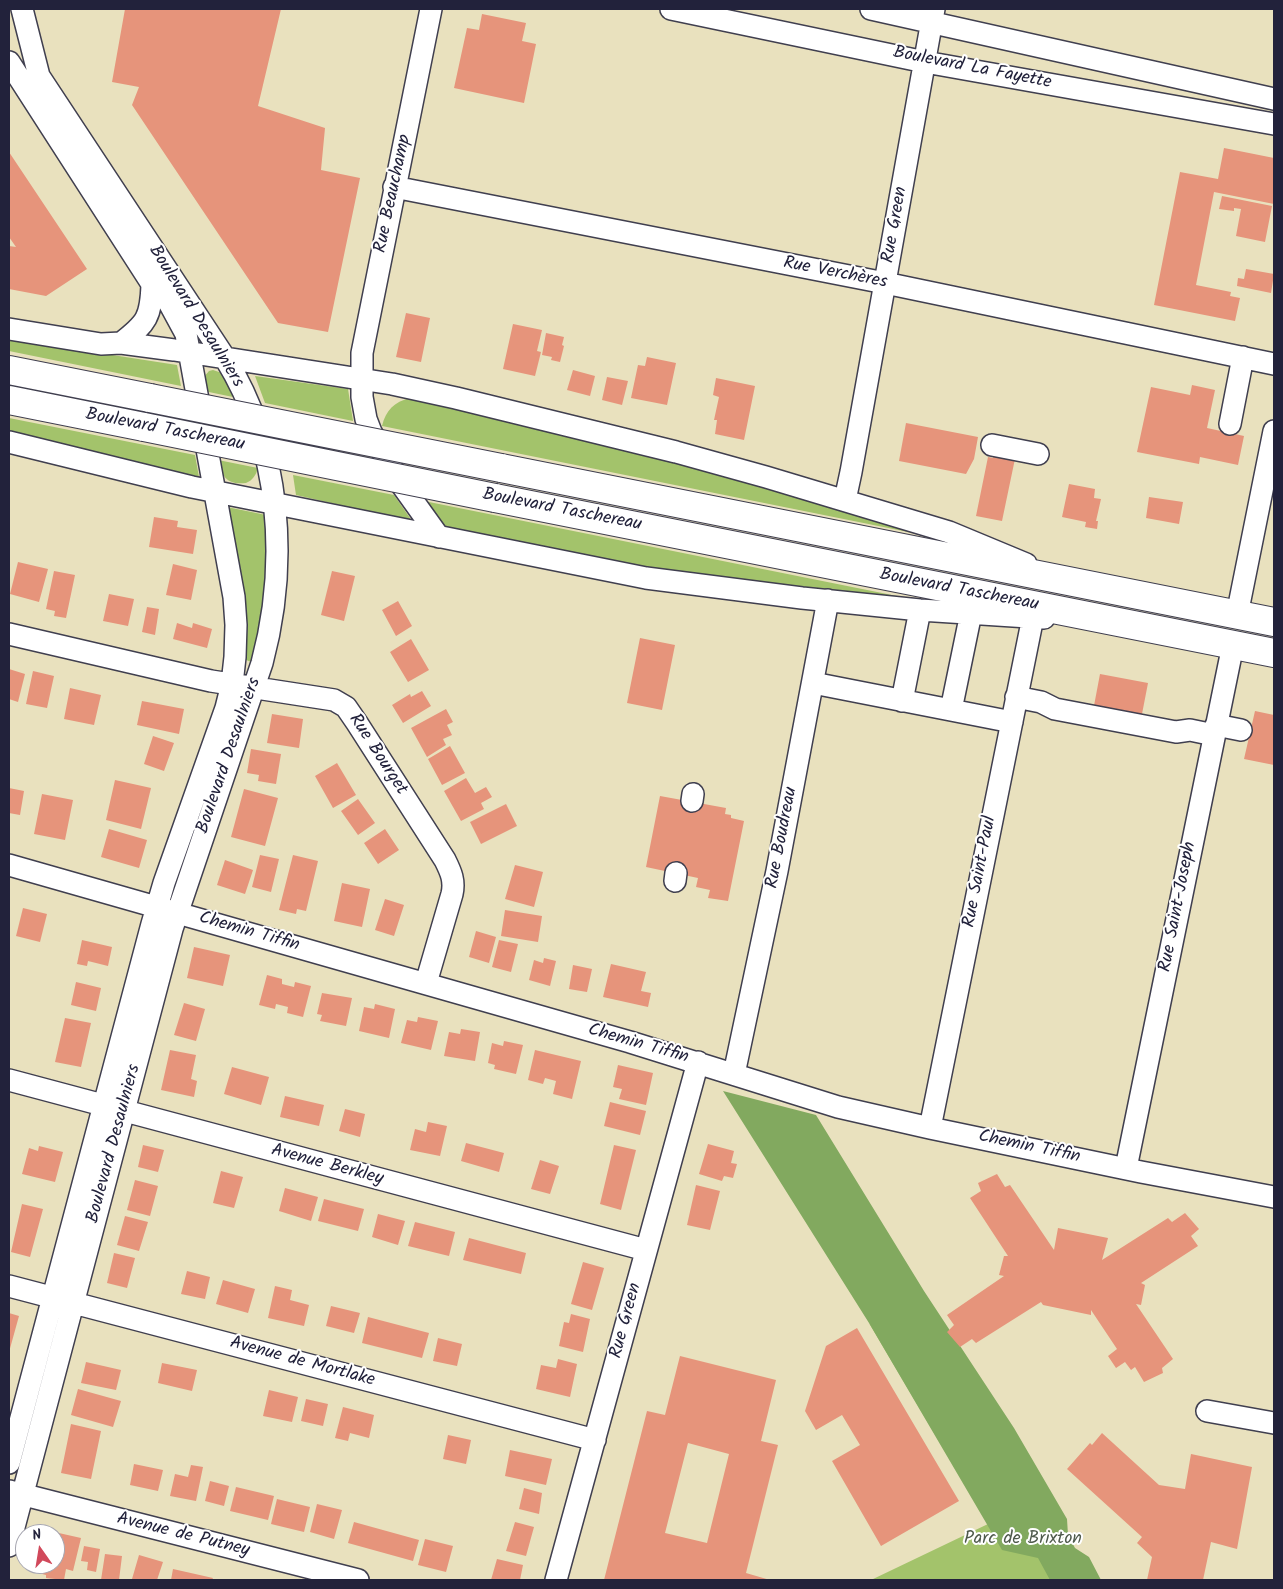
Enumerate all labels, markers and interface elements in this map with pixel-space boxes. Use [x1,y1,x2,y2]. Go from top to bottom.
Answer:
street label: Boulevard La Fayette [891,43,1053,95]
street label: Rue Beauchamp [371,133,417,255]
street label: Rue Green [879,185,913,265]
street label: Boulevard Desaulniers [143,242,247,392]
street label: Rue Verchères [781,253,889,295]
street label: Boulevard Taschereau [84,405,246,457]
street label: Boulevard Taschereau [481,485,643,537]
street label: Boulevard Taschereau [878,565,1040,617]
street label: Boulevard Desaulniers [193,675,267,837]
street label: Rue Bourget [343,710,411,800]
street label: Rue Boudreau [763,785,803,891]
street label: Rue Saint-Paul [960,815,1002,929]
street label: Rue Saint-Joseph [1156,840,1202,974]
street label: Chemin Tiffin [196,908,302,958]
street label: Chemin Tiffin [585,1020,691,1070]
street label: Boulevard Desaulniers [83,1062,147,1226]
street label: Chemin Tiffin [976,1127,1082,1169]
street label: Avenue Berkley [269,1141,385,1191]
street label: Rue Green [607,1281,647,1361]
street label: Avenue de Mortlake [227,1333,377,1393]
street label: Avenue de Putney [114,1509,252,1563]
north arrow [15,1524,65,1574]
text: N [30,1524,44,1547]
park label: Parc de Brixton [964,1529,1082,1551]

